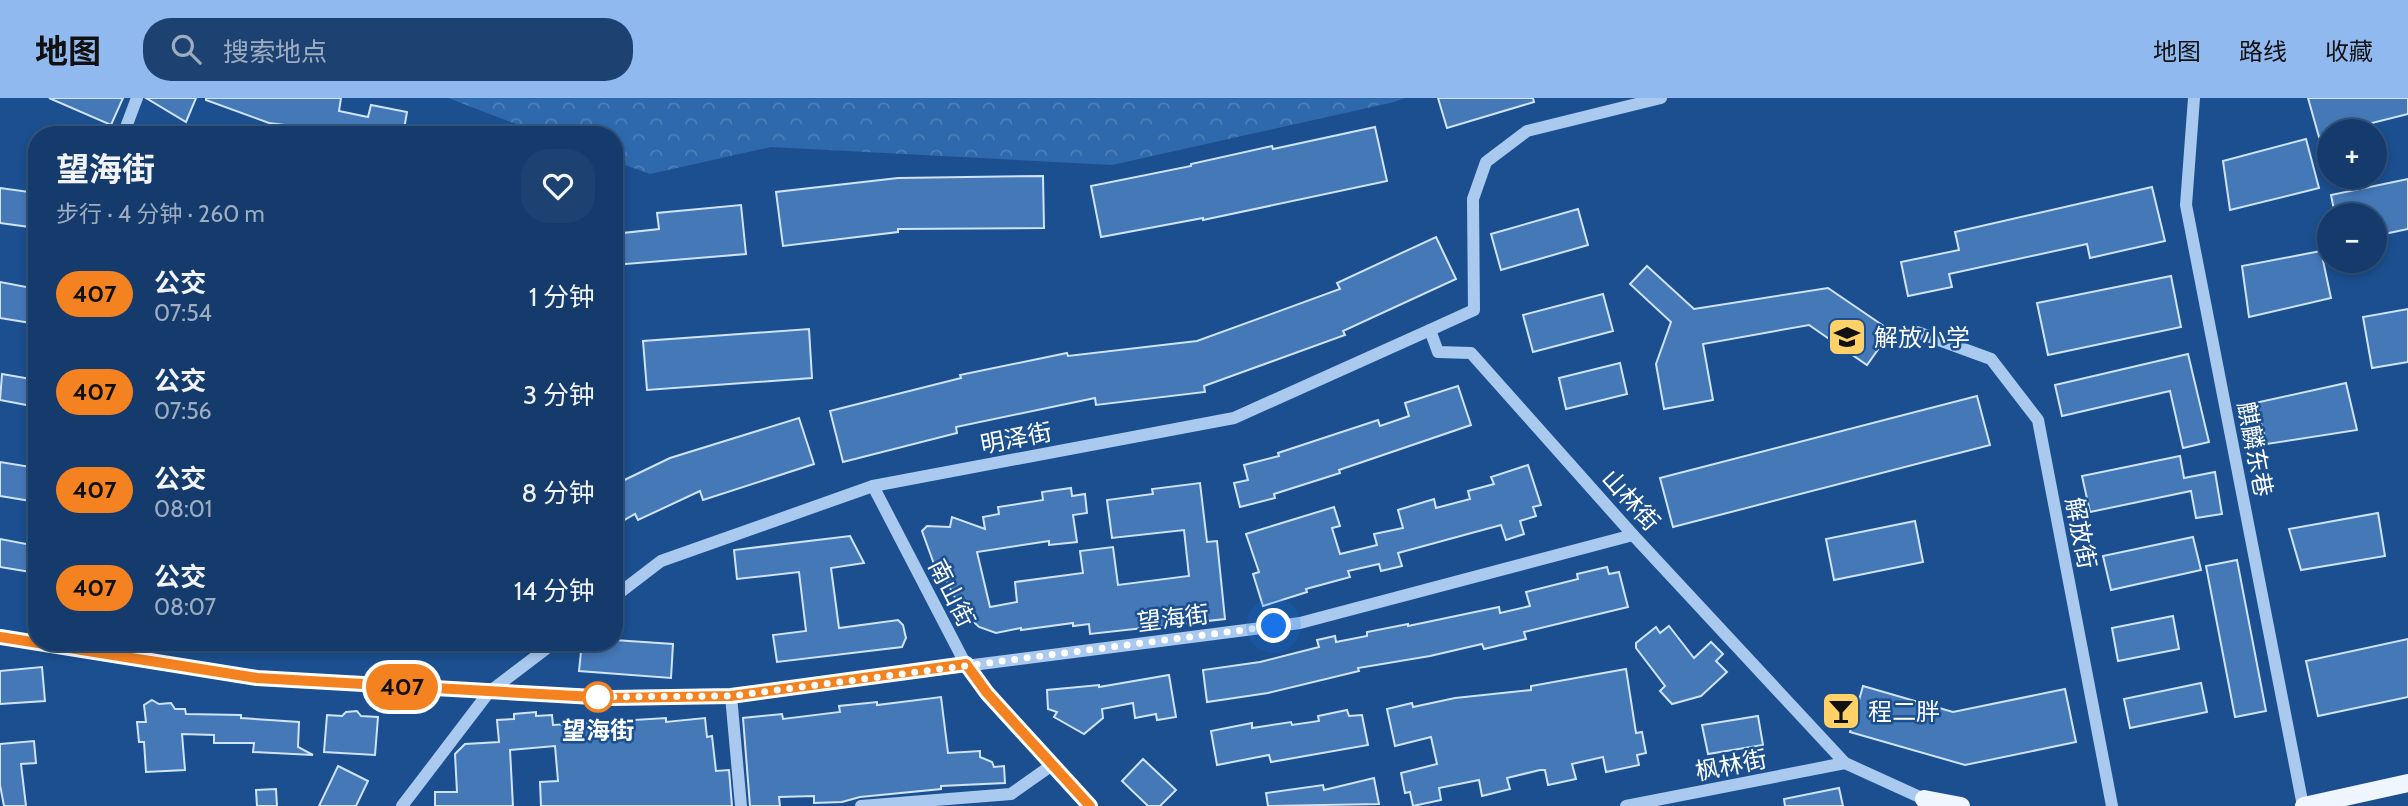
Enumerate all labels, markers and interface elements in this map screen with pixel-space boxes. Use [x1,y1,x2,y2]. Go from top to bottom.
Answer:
search box [143,18,633,81]
icon: search [167,30,205,68]
text: 地图 [35,31,101,71]
text: 搜索地点 [223,36,327,68]
text: 地图 [2153,37,2201,66]
text: 路线 [2239,37,2287,66]
text: 收藏 [2325,37,2373,66]
map controls [2317,119,2387,273]
button: + [2317,119,2387,189]
text: 望海街 [56,149,155,189]
button: heart [521,149,595,223]
text: 步行 · 4 分钟 · 260 m [56,200,265,228]
button: − [2317,203,2387,273]
text: 公交 [154,267,206,299]
text: 407 [72,279,117,308]
text: 1 分钟 [529,281,595,313]
text: 07:54 [154,299,212,327]
school or university icon: 解放小学 [1826,316,1868,358]
place label: 解放小学 [1874,323,1970,352]
text: 公交 [154,365,206,397]
text: 407 [72,377,117,406]
text: 3 分钟 [523,379,595,411]
text: 07:56 [154,397,212,425]
street label: 麒麟东巷 [2232,399,2278,499]
street label: 明泽街 [978,417,1054,459]
text: 公交 [154,463,206,495]
street label: 山林街 [1596,464,1666,536]
text: 407 [72,475,117,504]
text: 8 分钟 [521,477,595,509]
text: 08:01 [154,495,212,523]
street label: 解放街 [2060,495,2102,571]
street label: 南山街 [923,554,981,632]
text: 公交 [154,561,206,593]
text: 407 [72,573,117,602]
text: 14 分钟 [514,575,595,607]
text: 08:07 [154,593,216,621]
street label: 望海街 [1136,599,1210,637]
your location [1256,608,1291,643]
line badge: 407 [362,664,442,710]
text: 407 [380,672,424,701]
marker: 望海街 [583,682,613,712]
bar icon: 程二胖 [1820,690,1862,732]
place label: 程二胖 [1868,697,1940,726]
place label: 望海街 [562,716,634,745]
street label: 枫林街 [1693,744,1769,786]

